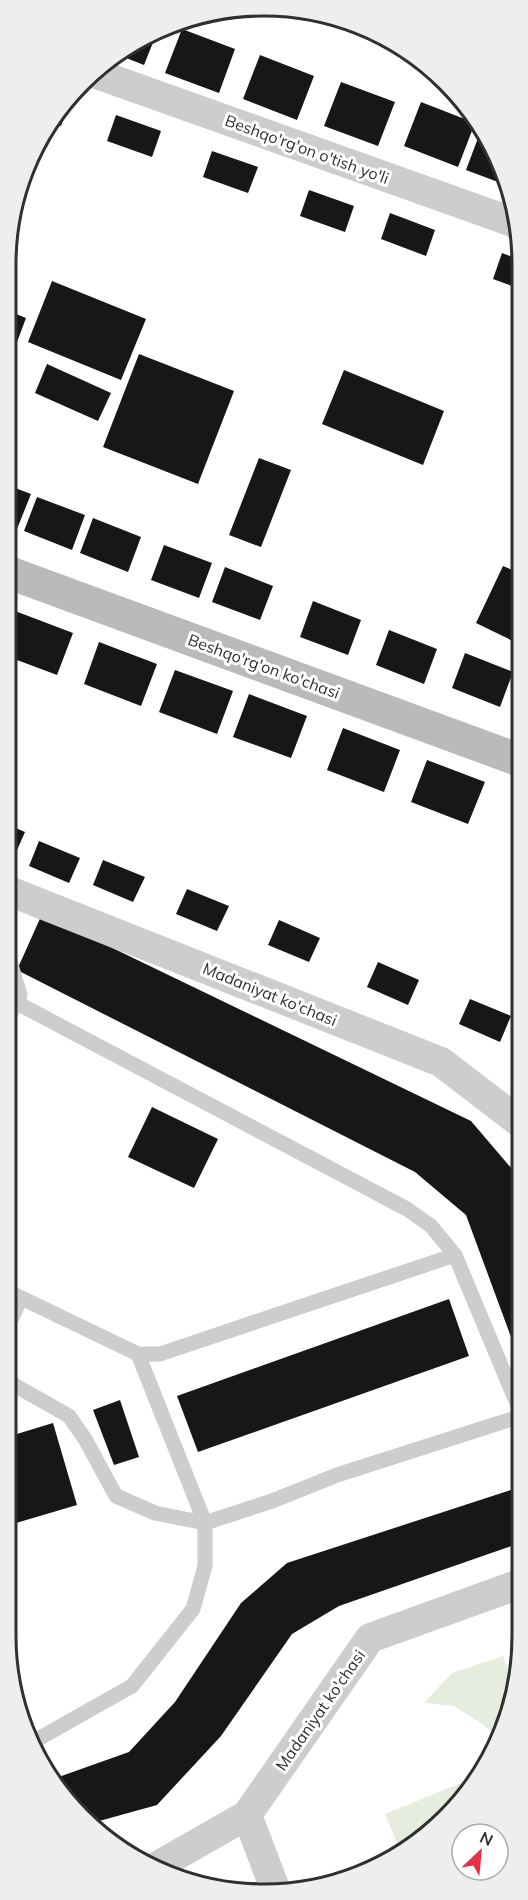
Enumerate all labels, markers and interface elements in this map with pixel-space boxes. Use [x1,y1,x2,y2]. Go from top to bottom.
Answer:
street label: Beshqo'rg'on o'tish yo'li [222,110,392,188]
street label: Beshqo'rg'on ko'chasi [185,629,343,703]
street label: Madaniyat ko'chasi [200,958,340,1030]
street label: Madaniyat ko'chasi [271,1646,369,1774]
north arrow [450,1822,510,1882]
text: N [477,1827,496,1850]

